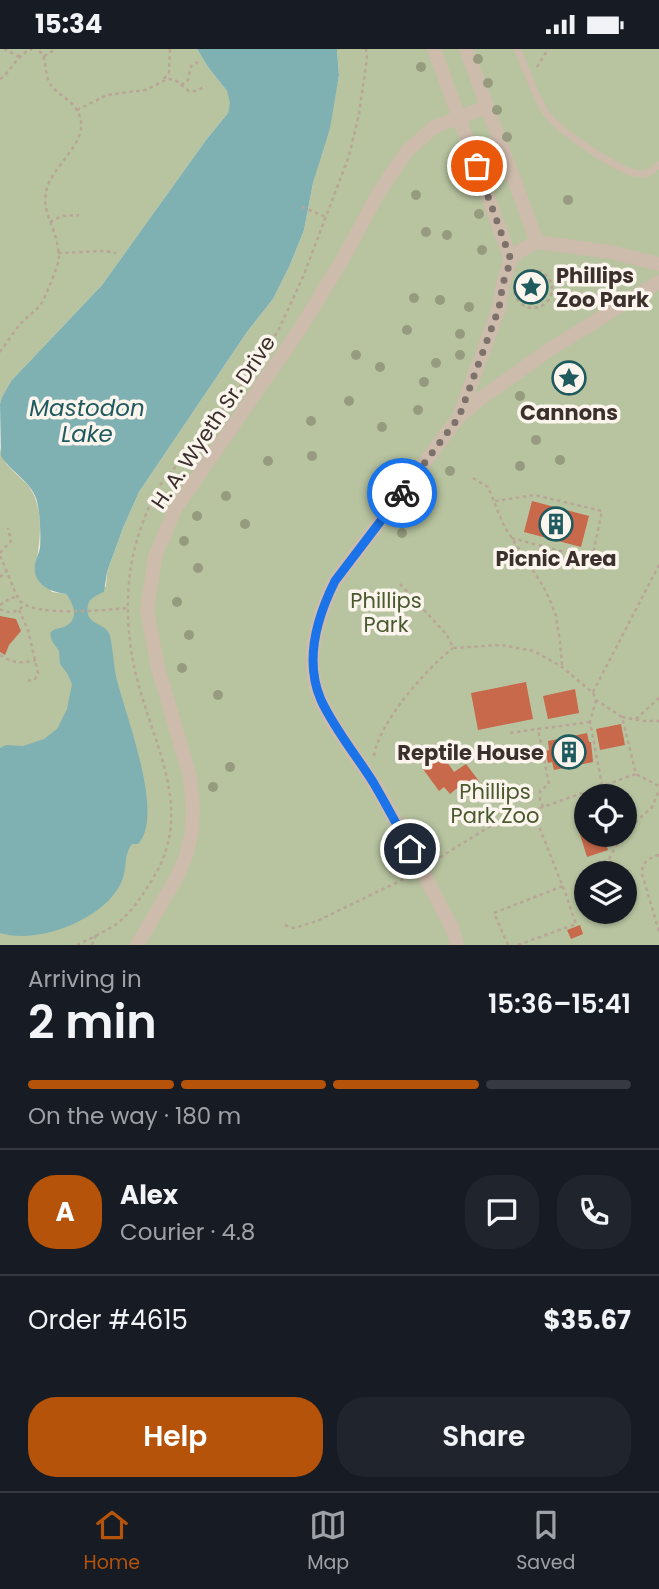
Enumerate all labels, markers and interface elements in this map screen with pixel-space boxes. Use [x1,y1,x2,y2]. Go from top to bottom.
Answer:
text: 15:34 [35,6,102,42]
pin [447,136,507,196]
icon: bag [458,147,496,185]
place label: Phillips Zoo Park [556,261,649,314]
place icon: Phillips Zoo Park [512,268,550,306]
street label: H. A. Wyeth Sr. Drive [144,330,282,514]
place icon: Cannons [550,359,588,397]
water label: Mastodon Lake [29,392,145,450]
place label: Cannons [520,398,618,427]
courier [367,458,437,528]
icon: bike [383,474,421,512]
building icon: Picnic Area [537,505,575,543]
place label: Picnic Area [495,544,617,573]
park label: Phillips Park [350,586,422,639]
building icon: Reptile House [550,733,588,771]
place label: Reptile House [397,738,544,767]
park label: Phillips Park Zoo [451,777,539,830]
map controls [574,784,637,924]
button: locate [574,784,637,847]
pin [380,819,440,879]
icon: home [391,830,429,868]
button: layers [574,861,637,924]
text: Arriving in [28,963,142,995]
text: 15:36–15:41 [488,986,631,1022]
text: 2 min [28,990,157,1054]
text: On the way · 180 m [28,1100,241,1132]
button: chat [465,1175,539,1249]
button: phone [557,1175,631,1249]
text: Alex [120,1177,178,1213]
text: A [55,1194,75,1230]
text: Courier · 4.8 [120,1216,255,1248]
text: Order #4615 [28,1302,188,1338]
text: $35.67 [543,1302,631,1338]
button: Help [28,1397,323,1477]
button: Share [337,1397,631,1477]
tab: Home [83,1506,140,1577]
tab: Map [307,1506,349,1577]
tab: Saved [516,1506,575,1577]

